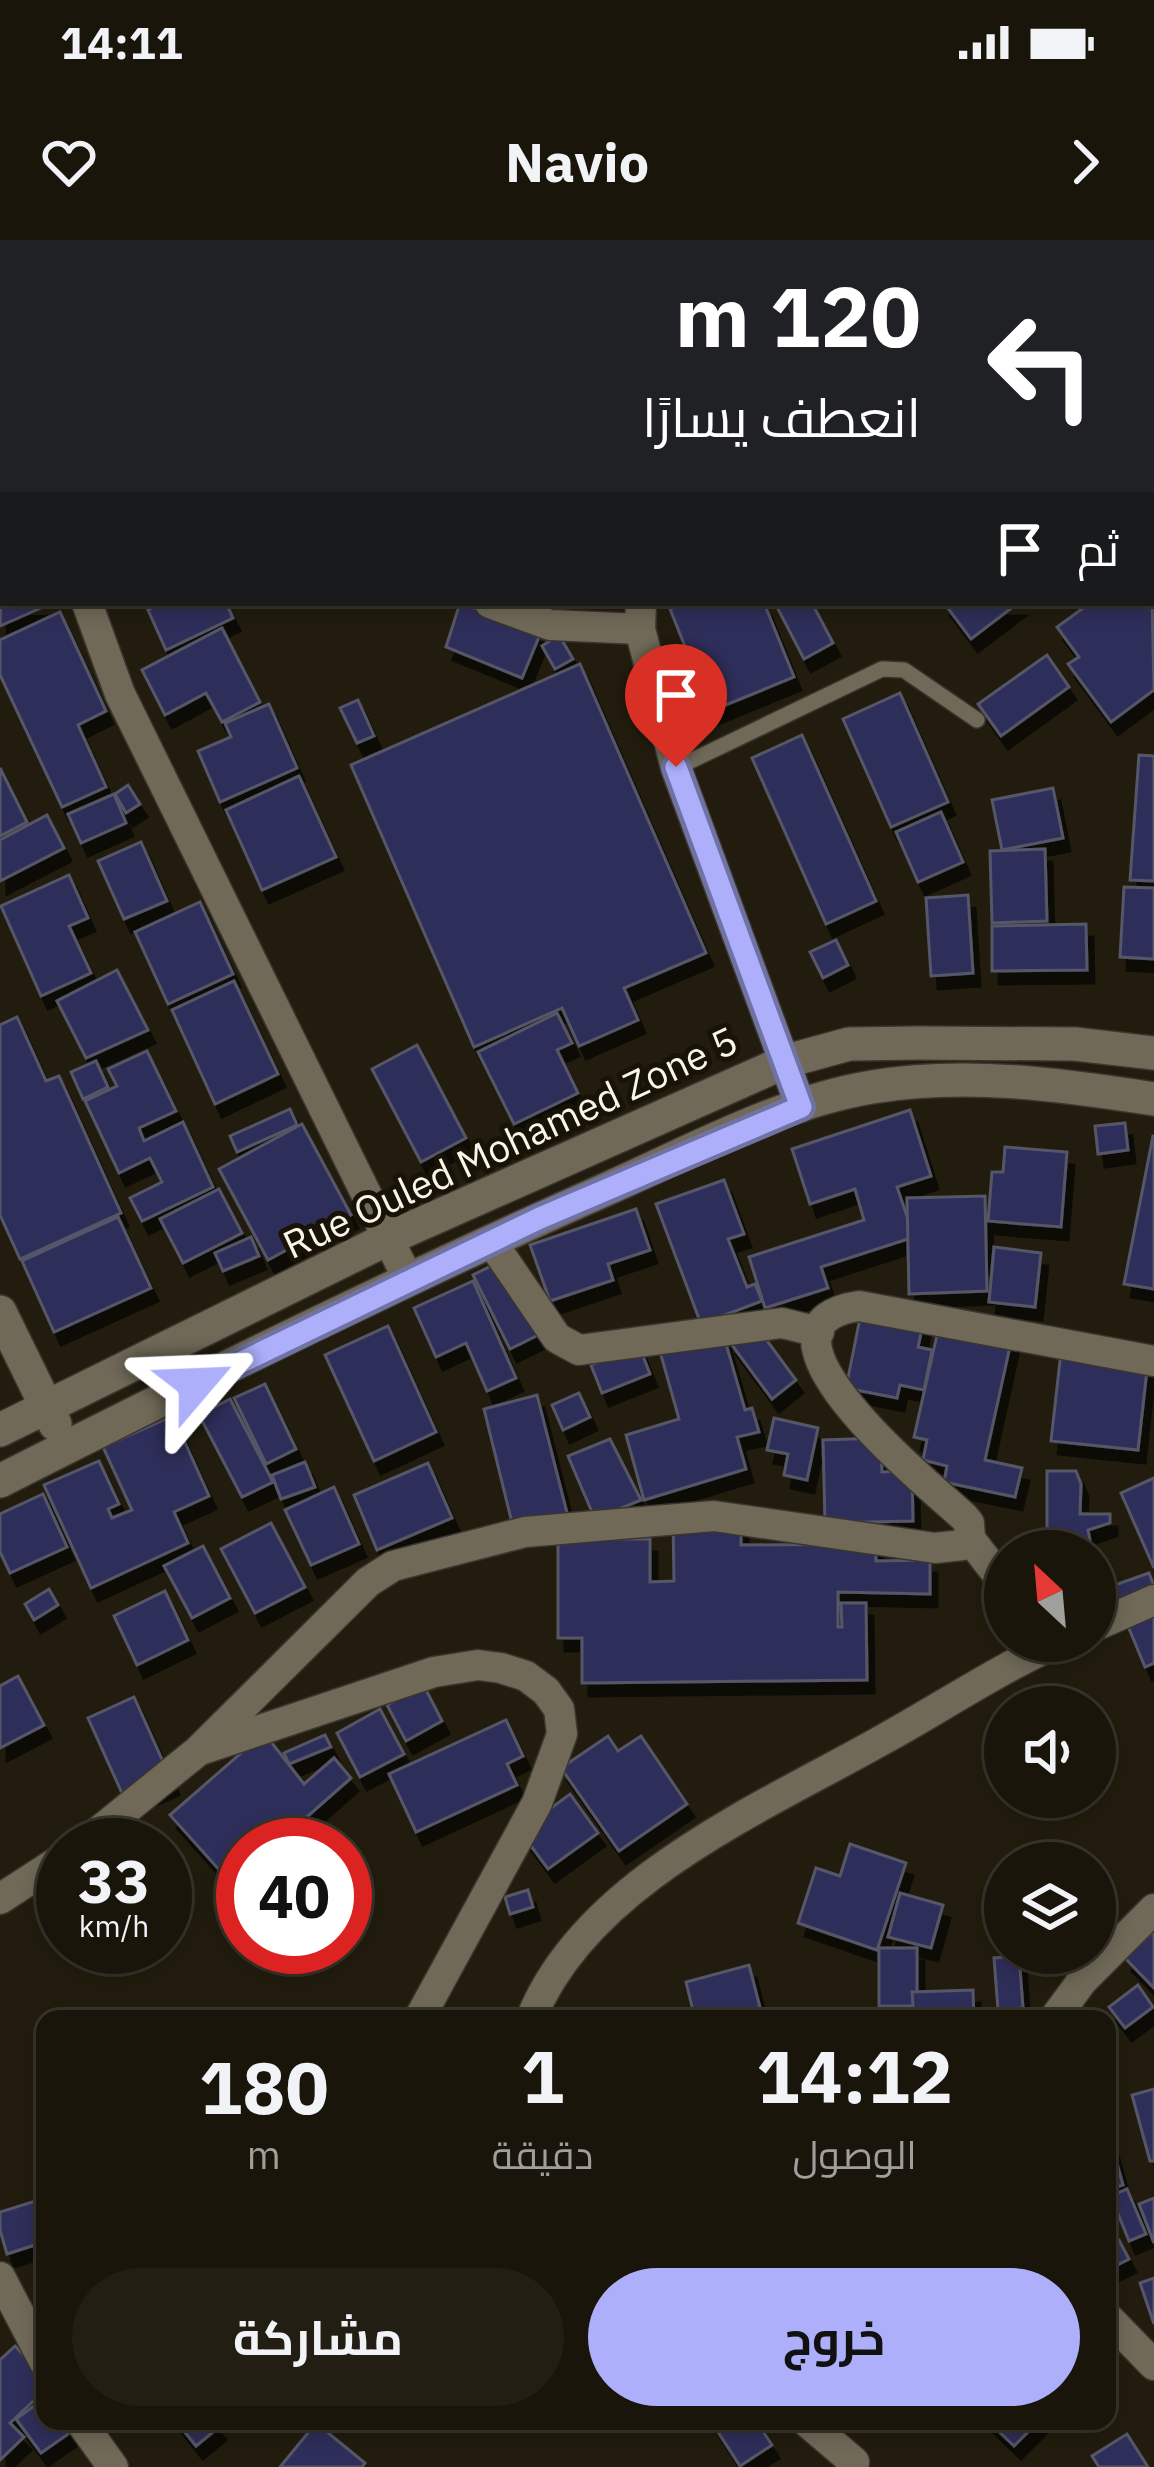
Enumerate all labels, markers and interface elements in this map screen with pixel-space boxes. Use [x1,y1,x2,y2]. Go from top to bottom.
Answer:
text: 14:11 [60,13,183,71]
text: Navio [505,127,649,197]
icon: heart [36,129,102,195]
icon: forward [1052,129,1118,195]
text: 120 m [675,261,921,370]
icon: left [963,288,1119,444]
text: انعطف يسارًا [642,382,921,452]
icon: arrive [987,516,1053,582]
text: ثم [1077,520,1119,578]
pin [625,644,727,767]
icon: arrive [643,662,709,728]
street label: Rue Ouled Mohamed Zone 5 [275,1014,745,1270]
position arrow [133,1321,259,1447]
north arrow [984,1530,1116,1662]
map controls [984,1530,1116,1974]
button: sound [984,1686,1116,1818]
speed limit sign: 40 [216,1818,372,1974]
text: 33 [78,1841,150,1920]
button: layers [984,1842,1116,1974]
text: km/h [79,1906,149,1945]
text: 1 [521,2029,564,2123]
text: 14:12 [756,2029,953,2123]
text: 180 [199,2040,329,2134]
text: m [247,2129,281,2180]
text: دقيقة [492,2129,593,2180]
text: الوصول [792,2129,917,2180]
button: مشاركة [72,2268,564,2406]
button: خروج [588,2268,1080,2406]

